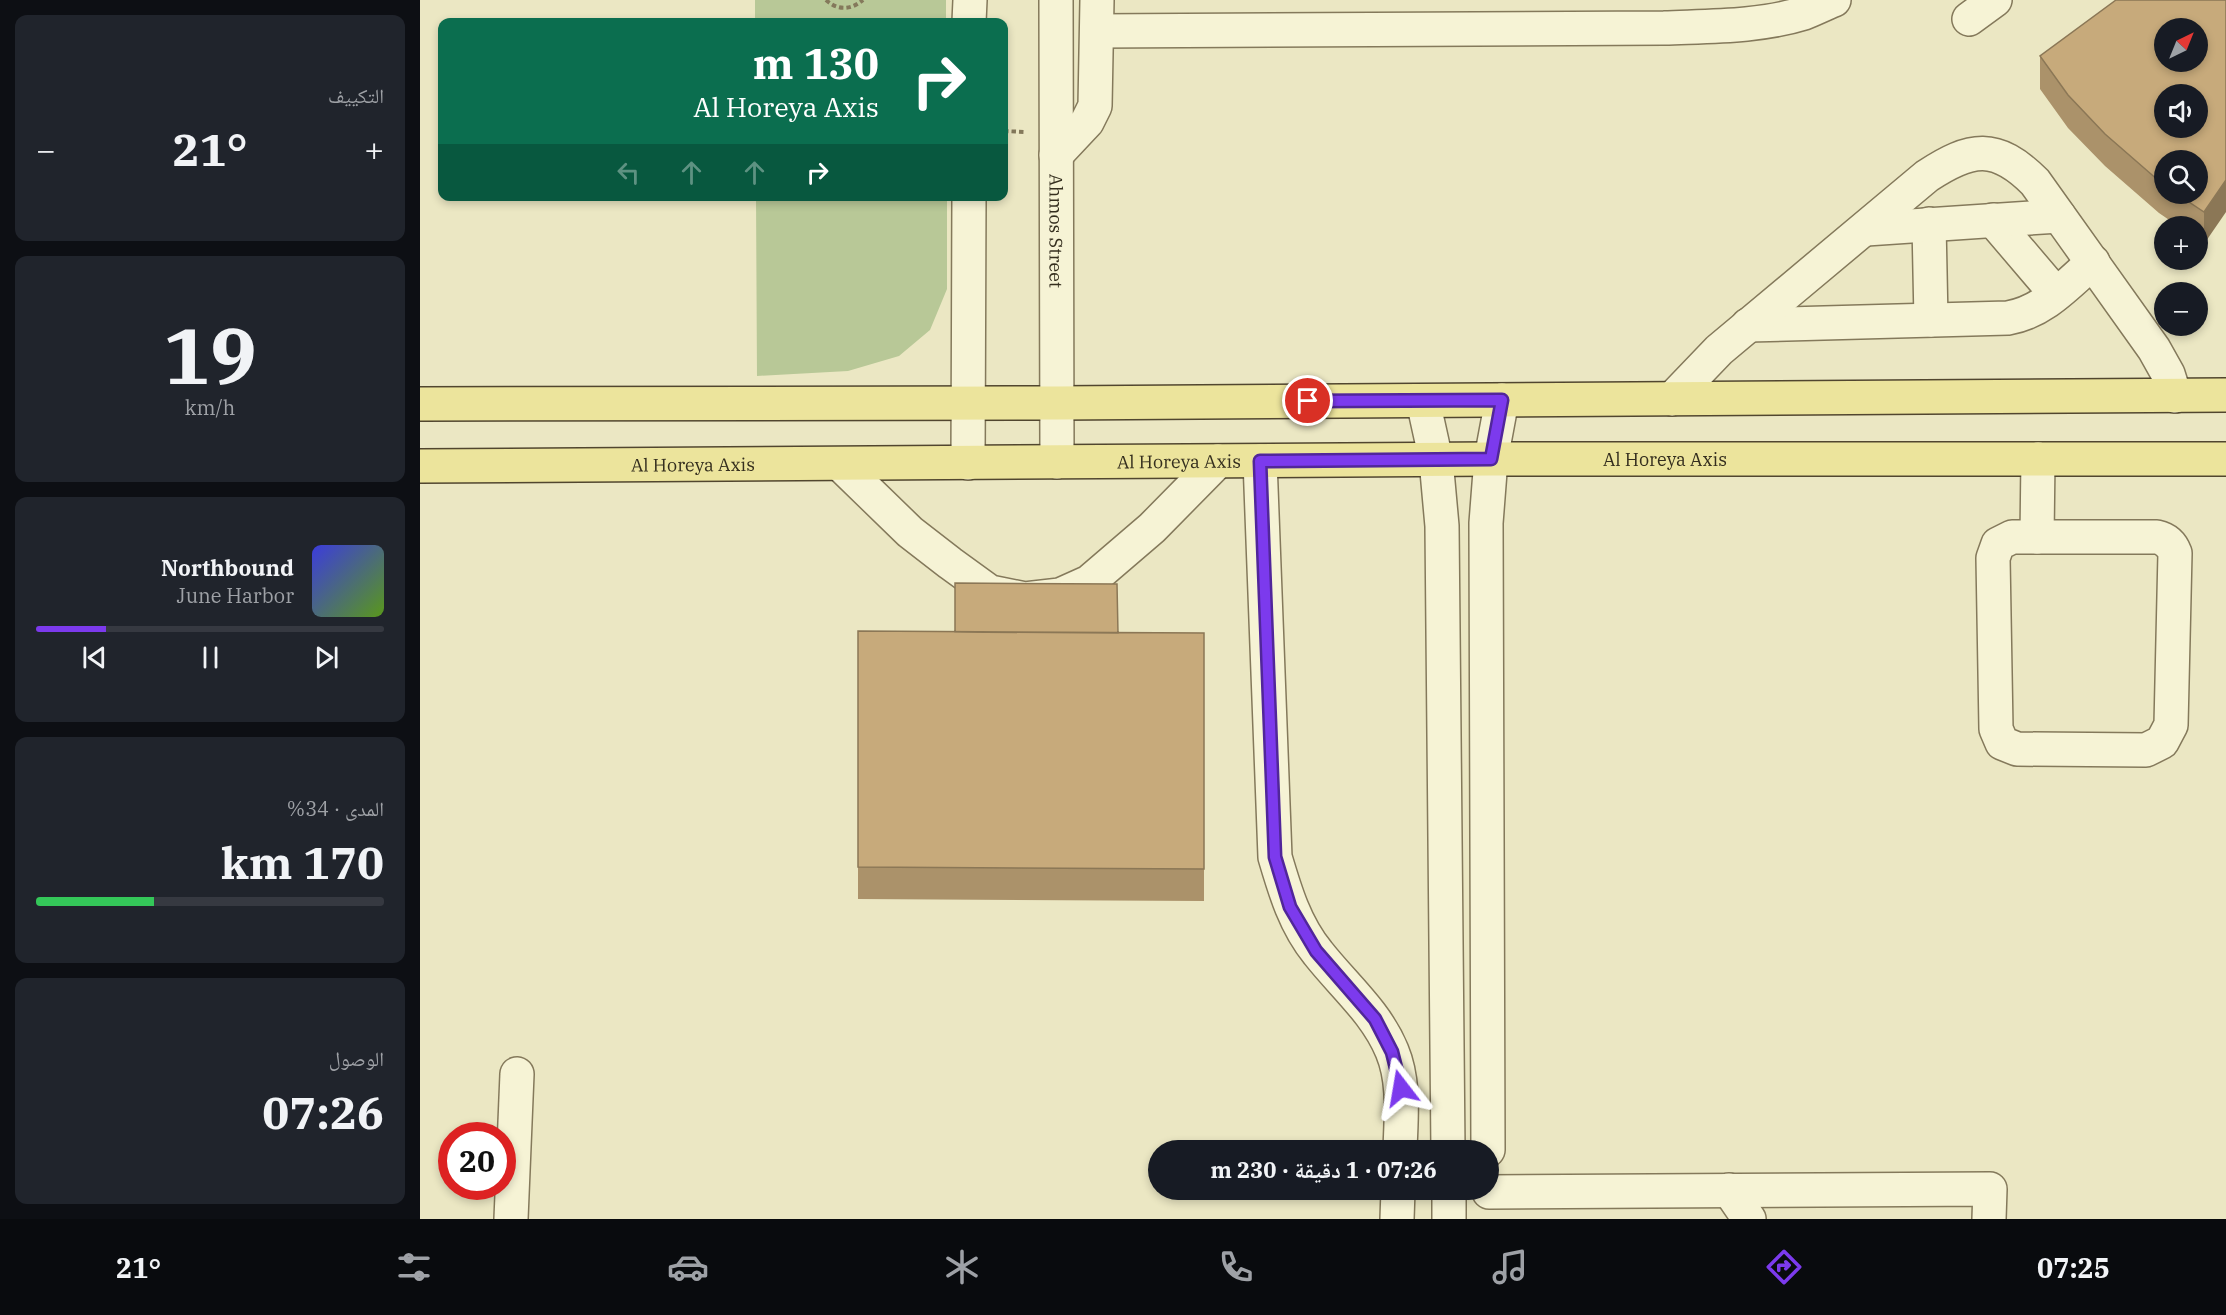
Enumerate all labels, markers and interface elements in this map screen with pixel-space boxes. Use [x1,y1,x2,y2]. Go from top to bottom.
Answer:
north arrow [2154,18,2208,72]
map controls [2154,18,2208,336]
text: 130 m [753,36,879,91]
icon: right [900,42,978,120]
text: التكييف [328,82,384,109]
button: sound [2154,84,2208,138]
text: Al Horeya Axis [693,89,879,124]
text: 21° [172,120,248,178]
text: − [36,128,56,171]
text: + [364,128,384,171]
button: search [2154,150,2208,204]
icon: left [612,156,645,189]
icon: ahead [675,156,708,189]
icon: ahead [738,156,771,189]
icon: right [801,156,834,189]
street label: Ahmos Street [1045,174,1068,288]
button: + [2154,216,2208,270]
button: − [2154,282,2208,336]
text: 19 [163,304,257,405]
pin [1282,375,1333,426]
icon: arrive [1291,384,1324,417]
text: km/h [185,394,235,421]
street label: Al Horeya Axis [1603,448,1727,471]
street label: Al Horeya Axis [1117,449,1241,473]
street label: Al Horeya Axis [631,452,755,476]
text: Northbound [161,553,294,582]
text: June Harbor [177,582,294,609]
icon: previous [78,641,111,674]
icon: pause [194,641,227,674]
icon: next [310,641,343,674]
text: المدى · 34% [287,795,384,822]
text: 170 km [221,833,384,891]
text: الوصول [329,1045,384,1072]
position arrow [1369,1056,1433,1120]
text: 07:26 [262,1083,384,1141]
speed limit sign: 20 [438,1122,516,1200]
text: 07:26 · 1 دقيقة · 230 m [1210,1155,1437,1184]
icon: filters [393,1246,435,1288]
icon: car [667,1246,709,1288]
icon: climate [941,1246,983,1288]
icon: phone [1215,1246,1257,1288]
icon: music [1489,1246,1531,1288]
icon: directions [1763,1246,1805,1288]
text: 21° [116,1250,161,1285]
text: 07:25 [2037,1250,2110,1285]

